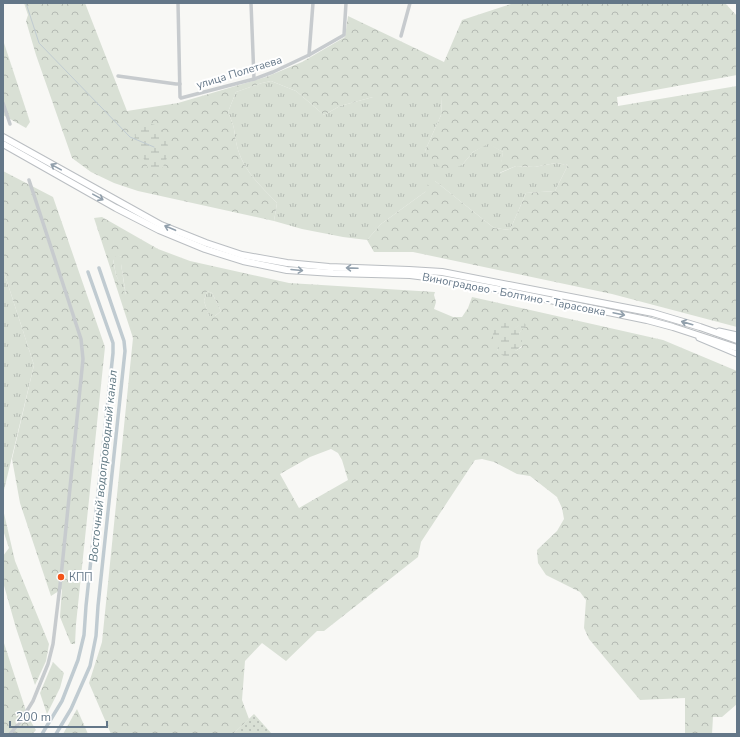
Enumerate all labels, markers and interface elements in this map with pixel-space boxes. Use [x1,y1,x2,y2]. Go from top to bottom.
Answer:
street label: улица Полетаева [194,52,284,93]
one-way arrow [50,162,62,170]
one-way arrow [92,194,104,202]
one-way arrow [165,224,177,232]
one-way arrow [346,264,359,271]
one-way arrow [290,267,303,274]
street label: Виноградово - Болтино - Тарасовка [421,269,607,320]
one-way arrow [613,311,626,319]
one-way arrow [681,319,694,326]
water label: Восточный водопроводный канал [85,369,121,563]
place label: КПП [69,570,93,585]
marker: КПП [56,572,66,582]
scale bar [10,703,107,729]
text: 200 m [16,709,51,725]

